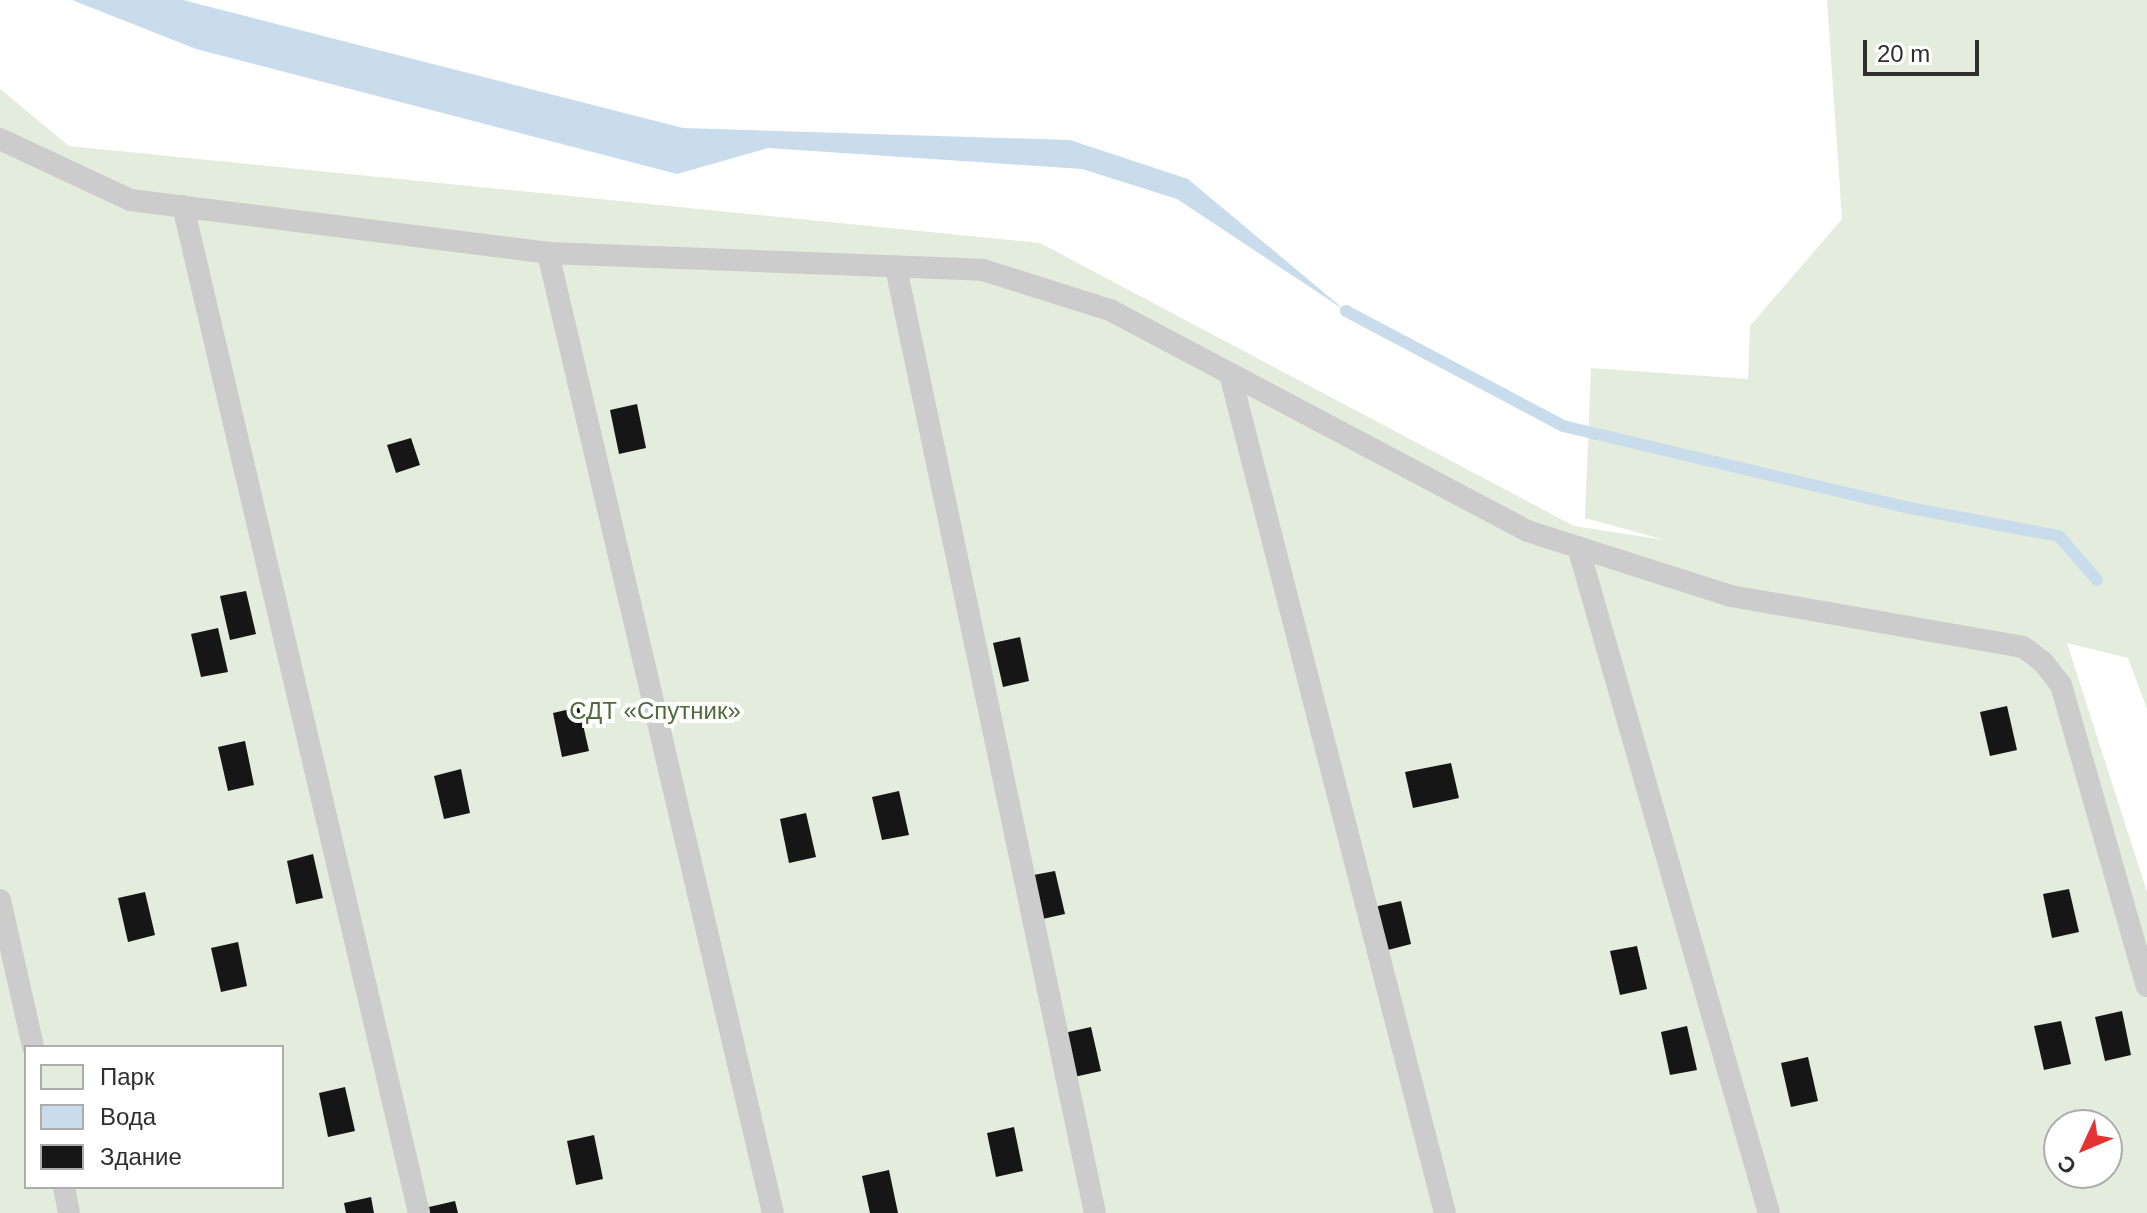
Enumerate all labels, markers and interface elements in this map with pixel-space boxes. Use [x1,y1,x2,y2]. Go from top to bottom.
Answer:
scale bar [1867,24,1983,74]
text: 20 m [1877,40,1930,67]
park label: СДТ «Спутник» [569,697,741,725]
legend [24,1045,284,1189]
text: Парк [100,1063,154,1090]
text: Вода [100,1103,156,1130]
north arrow [2043,1109,2123,1189]
text: Здание [100,1143,182,1170]
text: С [2052,1150,2081,1179]

